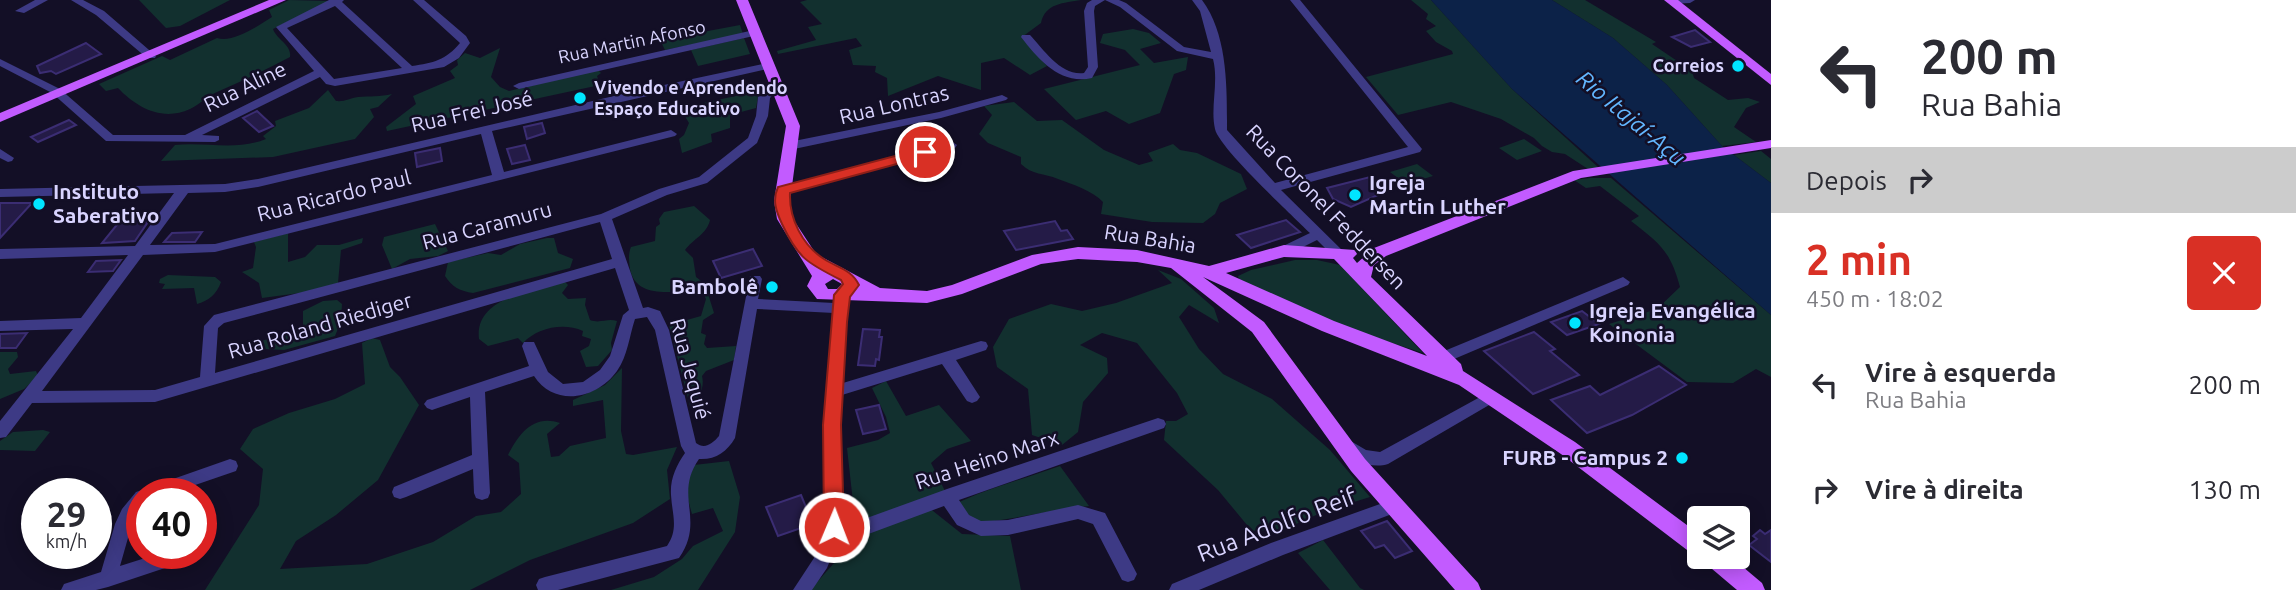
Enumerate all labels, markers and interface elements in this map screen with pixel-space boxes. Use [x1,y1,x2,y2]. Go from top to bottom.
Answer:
street label: Rua Martin Afonso [556,16,707,66]
icon: left [1806,28,1897,119]
text: 200 m [1921,28,2058,83]
place label: Correios [1652,55,1724,75]
street label: Rua Aline [200,56,290,116]
marker: Correios [1730,58,1746,74]
water label: Rio Itajaí-Açu [1572,65,1690,170]
place label: Vivendo e Aprendendo Espaço Educativo [594,77,788,119]
street label: Rua Lontras [837,80,951,128]
street label: Rua Frei José [409,85,535,137]
text: Rua Bahia [1921,86,2062,122]
marker: Vivendo e Aprendendo Espaço Educativo [572,90,588,106]
street label: Rua Coronel Feddersen [1242,119,1412,294]
pin [895,122,955,182]
icon: arrive [906,133,944,171]
icon: right [1901,161,1939,199]
street label: Rua Ricardo Paul [255,164,413,226]
text: Depois [1806,166,1887,195]
place label: Igreja Martin Luther [1369,170,1506,218]
place label: Instituto Saberativo [53,179,159,227]
marker: Igreja Martin Luther [1347,187,1363,203]
marker: Instituto Saberativo [31,196,47,212]
street label: Rua Caramuru [419,196,554,254]
street label: Rua Bahia [1102,219,1198,257]
text: 2 min [1806,236,1912,283]
button: close [2187,236,2261,310]
place label: Bambolê [671,274,758,298]
marker: Bambolê [764,279,780,295]
text: 450 m · 18:02 [1806,286,1944,311]
street label: Rua Roland Riediger [225,287,415,363]
place label: Igreja Evangélica Koinonia [1589,298,1756,346]
marker: Igreja Evangélica Koinonia [1567,315,1583,331]
street label: Rua Jequié [666,316,716,422]
text: Vire à esquerda [1865,358,2056,387]
icon: left [1806,366,1844,404]
text: 200 m [2189,370,2261,399]
text: Rua Bahia [1865,387,1967,412]
street label: Rua Heino Marx [912,424,1062,493]
place label: FURB - Campus 2 [1502,445,1668,469]
marker: FURB - Campus 2 [1674,450,1690,466]
icon: right [1806,471,1844,509]
text: Vire à direita [1865,475,2024,504]
text: 130 m [2189,475,2261,504]
speed limit sign: 40 [126,478,217,569]
street label: Rua Adolfo Reif [1193,481,1361,567]
position arrow [797,490,871,564]
text: 29 [47,494,86,534]
map controls [1687,506,1750,569]
button: layers [1687,506,1750,569]
text: km/h [46,531,87,551]

